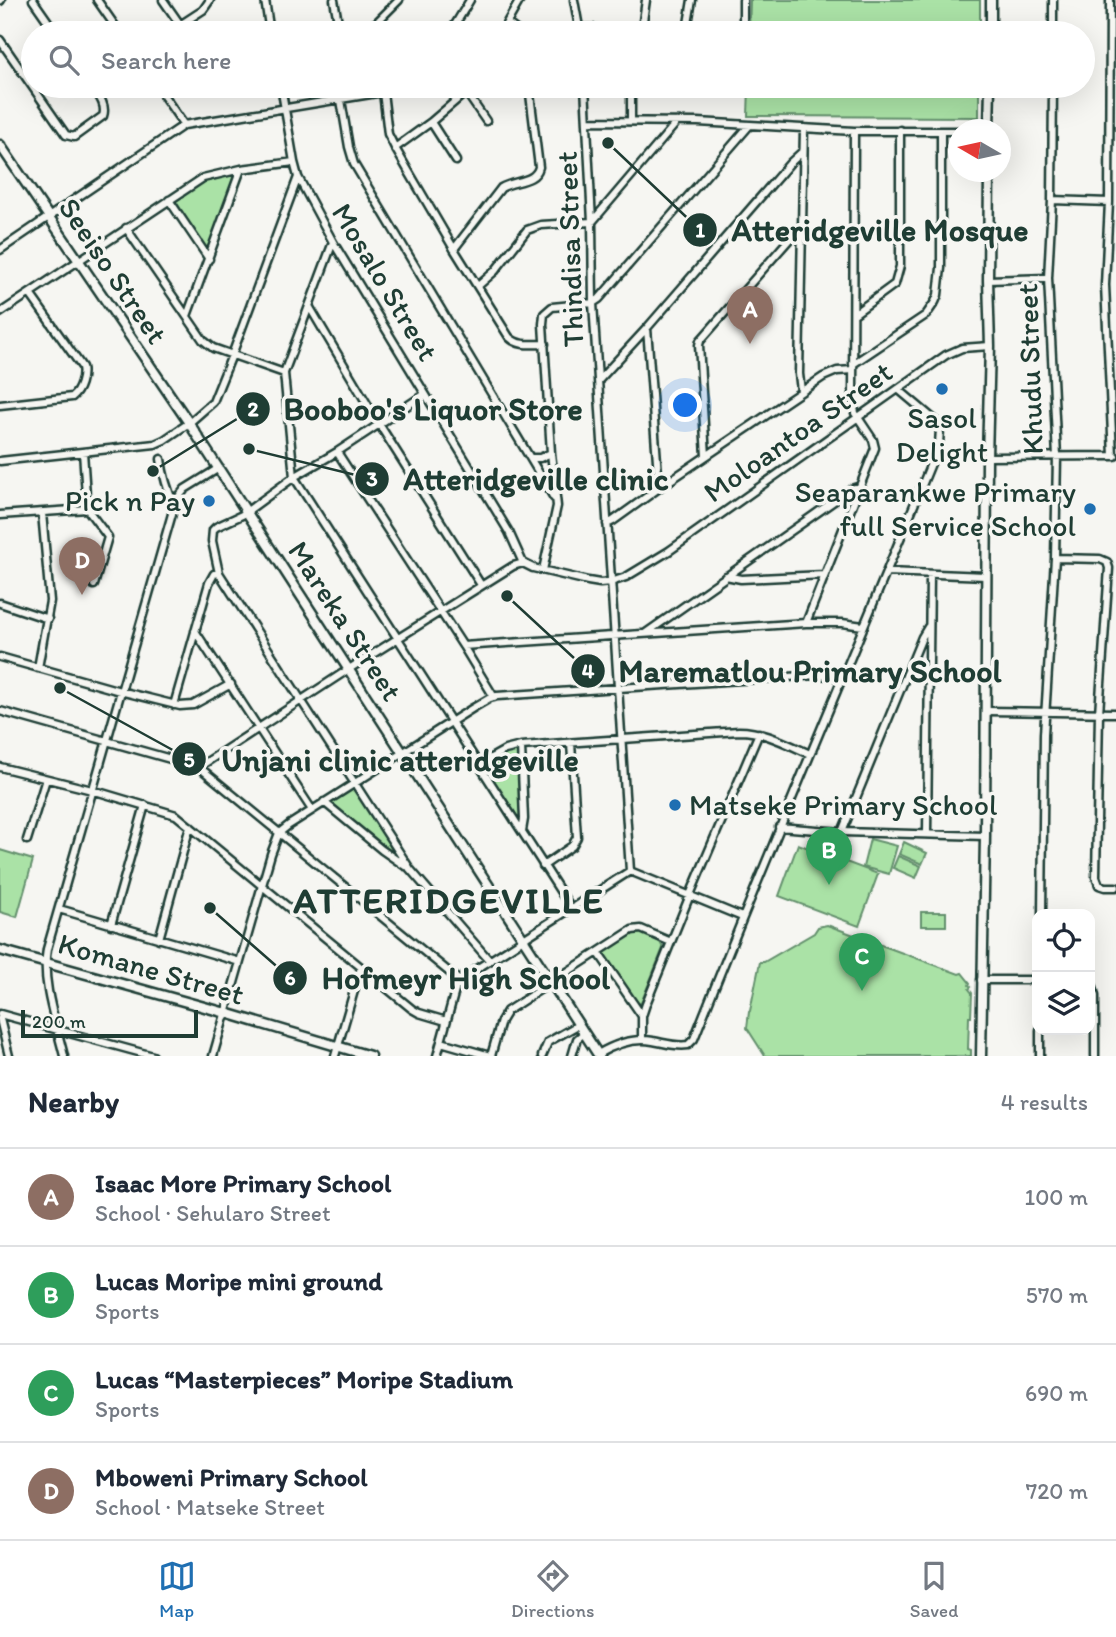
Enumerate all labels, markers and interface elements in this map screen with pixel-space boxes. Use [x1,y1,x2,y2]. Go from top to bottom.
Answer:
search box [21,21,1095,98]
icon: search [45,41,83,79]
text: Search here [101,44,231,76]
north arrow [948,119,1011,182]
street label: Thindisa Street [548,150,591,348]
street label: Seeiso Street [51,191,176,351]
street label: Mosalo Street [324,196,447,367]
callout: Atteridgeville Mosque [683,204,1043,257]
text: Atteridgeville Mosque [731,211,1028,249]
text: 1 [695,217,705,242]
street label: Khudu Street [1008,283,1051,455]
pin: A [727,286,773,344]
street label: Moloantoa Street [696,353,899,510]
marker: Sasol Delight [934,381,950,397]
callout: Booboo's Liquor Store [235,382,596,435]
your location [668,388,702,422]
text: Booboo's Liquor Store [283,390,583,428]
text: 2 [247,396,259,421]
place label: Sasol Delight [896,399,988,470]
callout: Atteridgeville clinic [355,452,683,505]
text: Atteridgeville clinic [402,460,669,498]
text: 3 [366,466,378,491]
place label: Seaparankwe Primary full Service School [795,473,1076,544]
place label: Pick n Pay [65,482,195,519]
marker: Pick n Pay [201,493,217,509]
marker: Seaparankwe Primary full Service School [1082,501,1098,517]
street label: Mareka Street [280,534,411,707]
pin: D [59,537,105,595]
callout: Marematlou Primary School [571,644,1015,697]
text: Marematlou Primary School [618,652,1003,690]
text: 4 [582,658,595,683]
callout: Unjani clinic atteridgeville [172,733,594,786]
text: Unjani clinic atteridgeville [221,741,579,779]
text: 5 [183,747,195,772]
place label: Matseke Primary School [689,786,998,823]
marker: Matseke Primary School [667,797,683,813]
pin: B [806,827,852,885]
district label: ATTERIDGEVILLE [293,878,605,922]
map controls [1032,909,1095,1035]
button: locate [1032,909,1095,972]
street label: Komane Street [54,924,248,1013]
pin: C [839,933,885,991]
callout: Hofmeyr High School [273,951,624,1004]
text: Hofmeyr High School [322,959,611,997]
text: 6 [284,965,296,990]
button: layers [1032,972,1095,1035]
scale bar [21,1007,198,1039]
text: 200 m [32,1010,86,1033]
text: Nearby [28,1083,119,1120]
text: 4 results [1001,1088,1088,1116]
text: Isaac More Primary School [95,1167,391,1199]
text: A [44,1183,58,1211]
text: 100 m [1024,1183,1088,1211]
text: School · Sehularo Street [95,1199,331,1227]
text: Lucas Moripe mini ground [95,1265,382,1297]
text: B [44,1281,58,1309]
text: 570 m [1026,1281,1088,1309]
text: Sports [95,1297,159,1325]
text: Lucas “Masterpieces” Moripe Stadium [95,1363,513,1395]
text: C [44,1379,58,1407]
text: 690 m [1025,1379,1088,1407]
text: Sports [95,1395,159,1423]
text: Mboweni Primary School [95,1461,368,1493]
text: D [43,1477,59,1505]
text: 720 m [1026,1477,1088,1505]
text: School · Matseke Street [95,1493,325,1521]
tab: Map [158,1557,196,1622]
tab: Directions [511,1557,595,1622]
tab: Saved [910,1557,958,1622]

